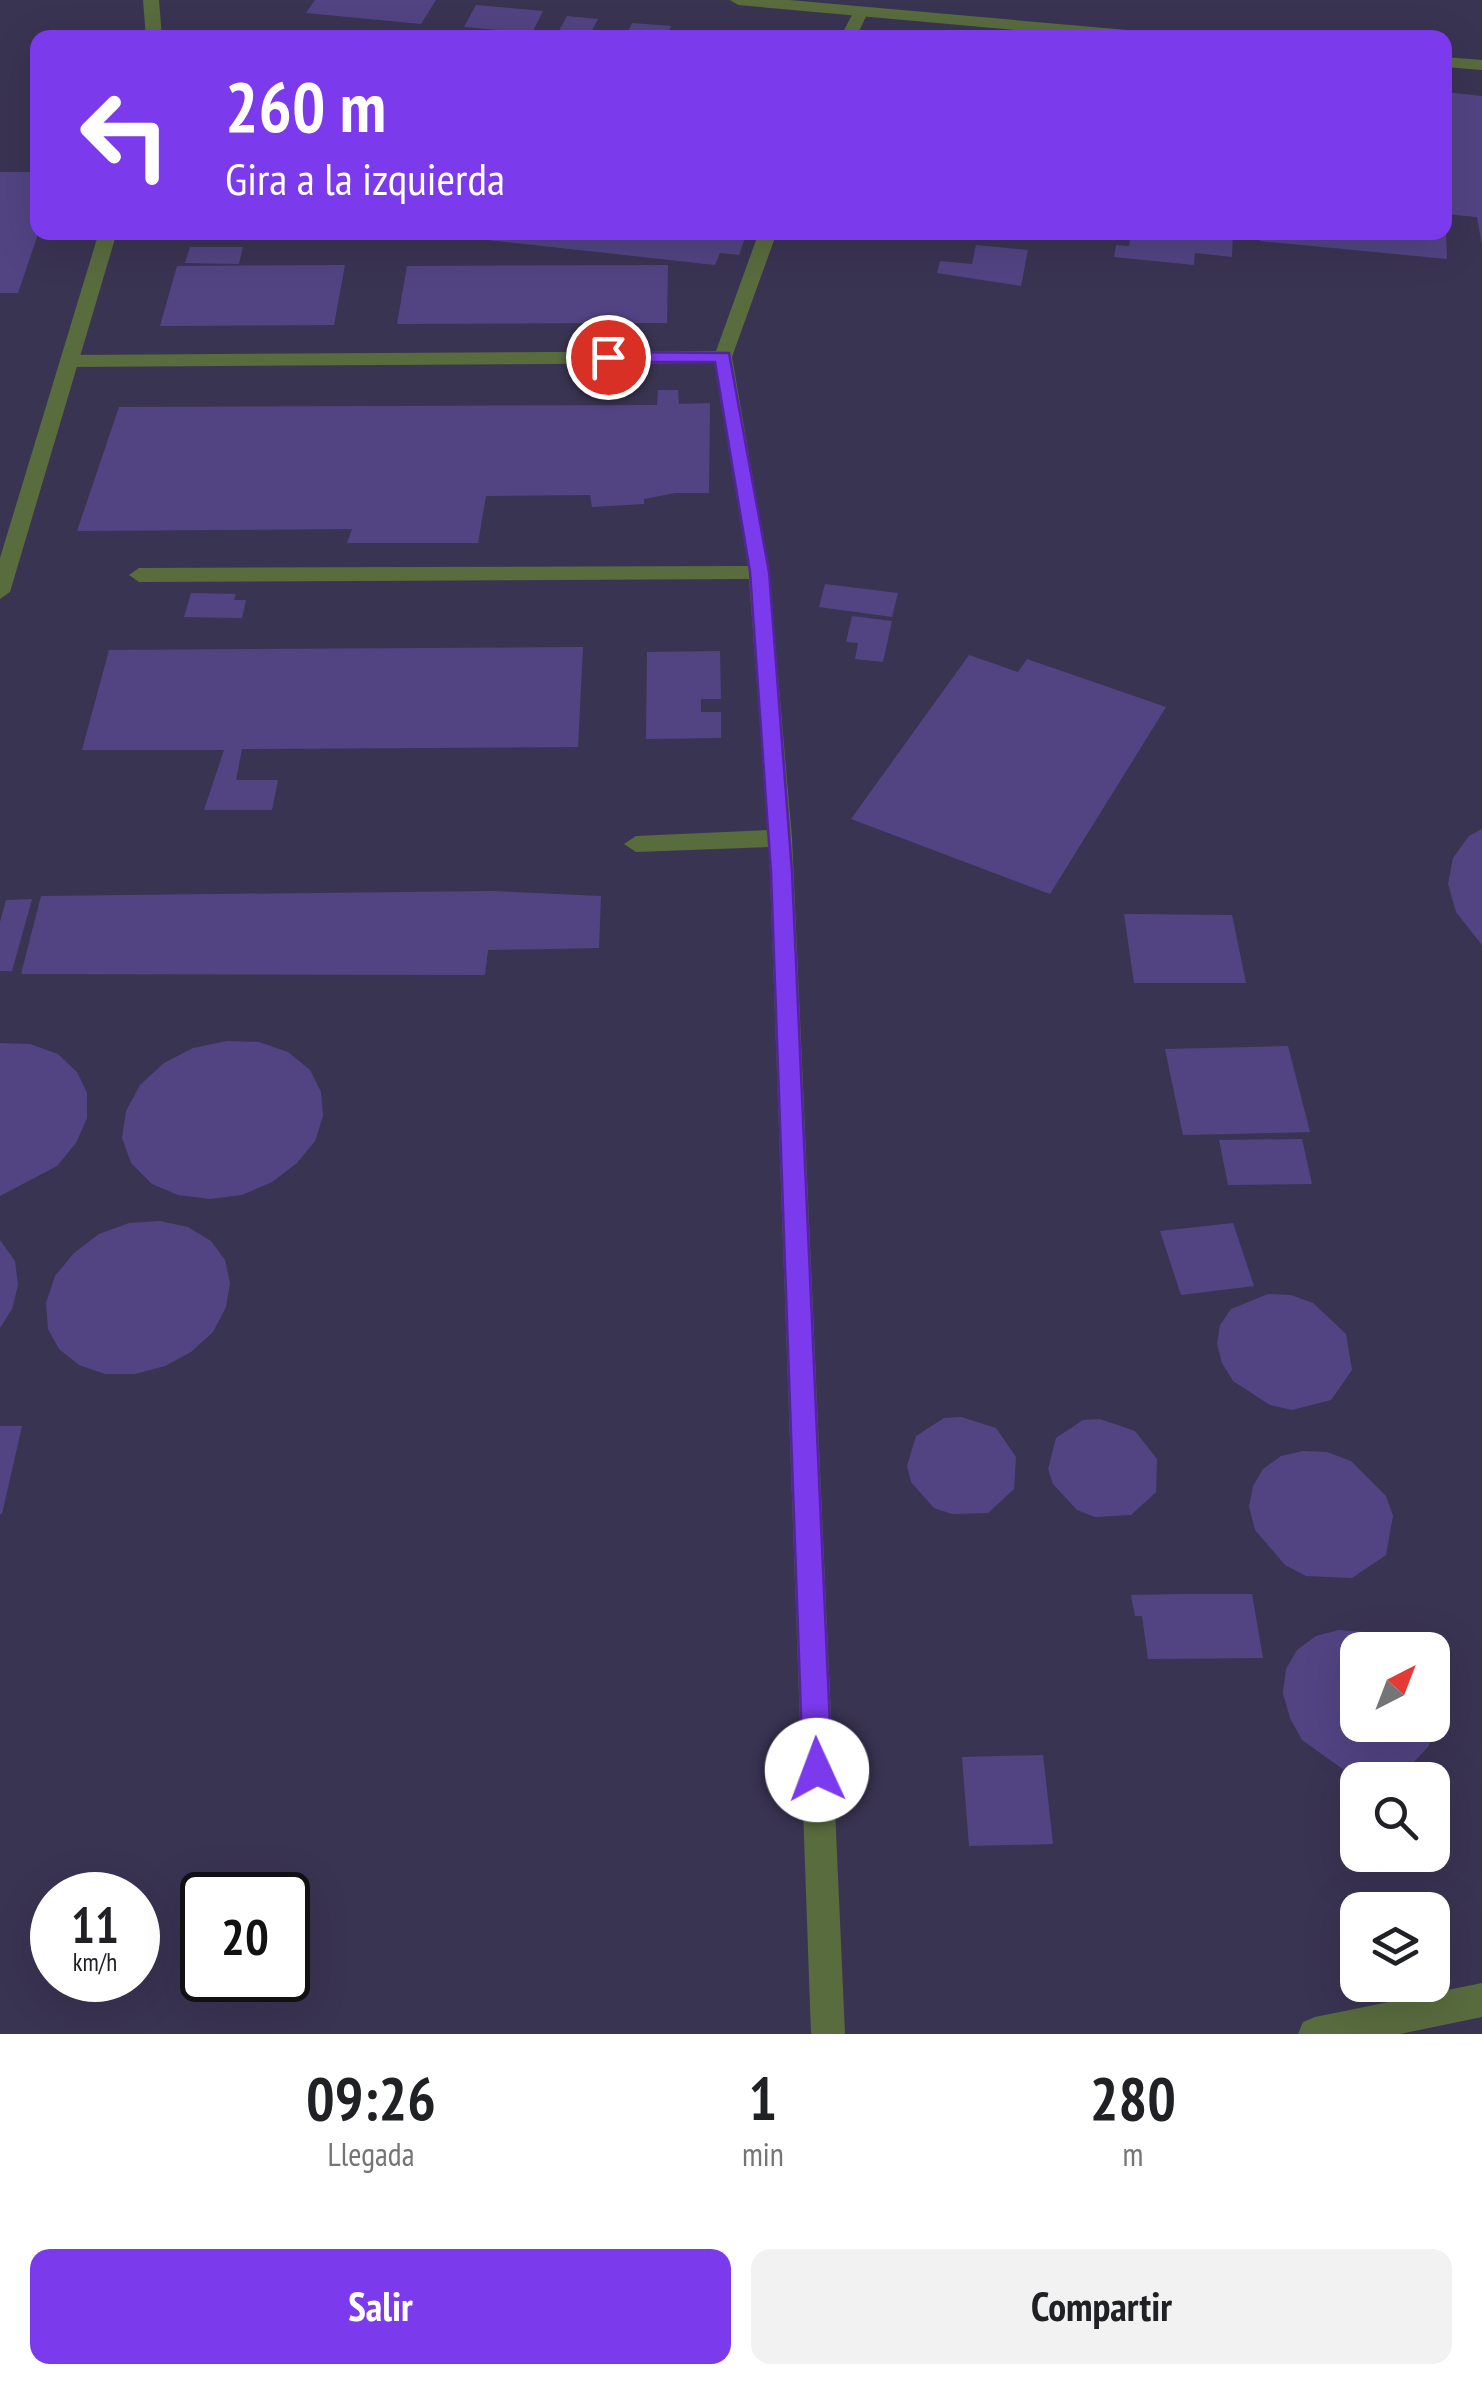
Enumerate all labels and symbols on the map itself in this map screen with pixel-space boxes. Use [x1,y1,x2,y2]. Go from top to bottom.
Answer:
pin [566,315,651,400]
north arrow [1340,1632,1450,1742]
position arrow [765,1718,869,1822]
speed limit sign: 20 [180,1872,310,2002]

